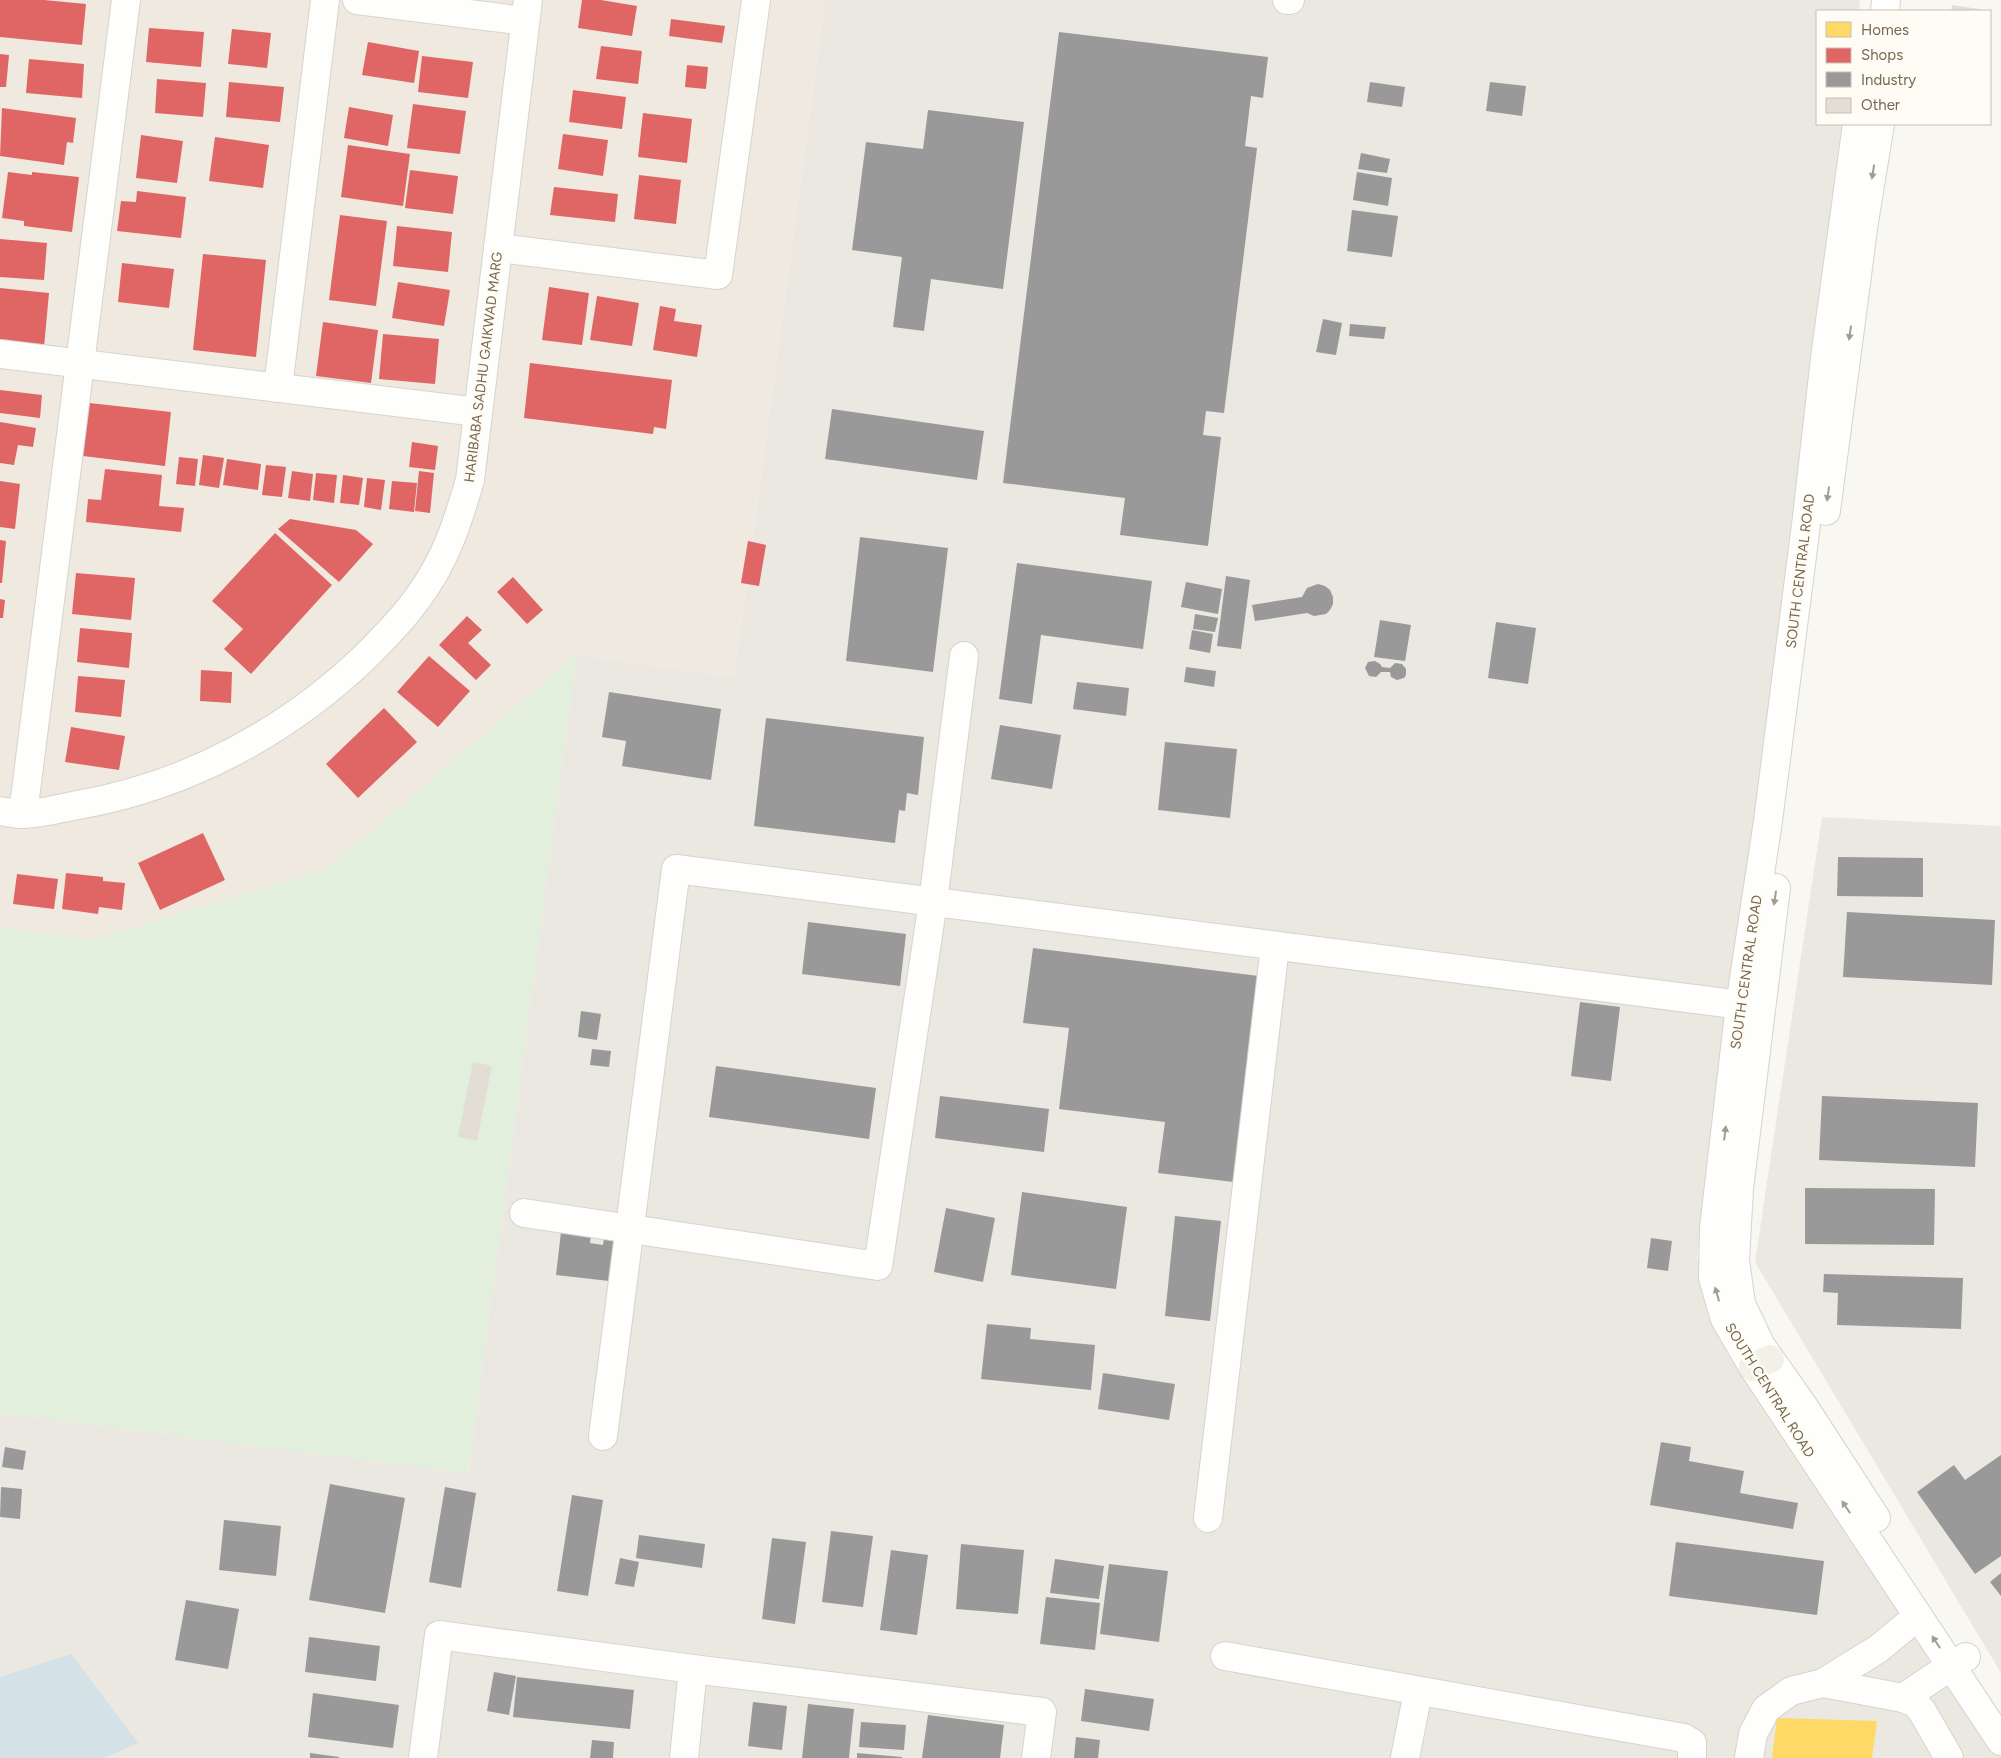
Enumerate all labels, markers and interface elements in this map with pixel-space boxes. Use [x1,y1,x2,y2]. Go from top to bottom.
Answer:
legend [1816,10,1991,125]
text: Homes [1861,21,1909,39]
text: Shops [1861,46,1903,64]
text: Industry [1861,71,1916,89]
text: Other [1861,96,1900,114]
one-way arrow [1868,164,1876,180]
street label: HARIBABA SADHU GAIKWAD MARG [461,250,506,483]
one-way arrow [1846,325,1854,341]
one-way arrow [1824,486,1832,502]
street label: SOUTH CENTRAL ROAD [1783,493,1818,649]
one-way arrow [1771,890,1779,906]
street label: SOUTH CENTRAL ROAD [1727,894,1766,1050]
one-way arrow [1721,1124,1729,1140]
one-way arrow [1713,1286,1721,1301]
street label: SOUTH CENTRAL ROAD [1721,1320,1818,1461]
one-way arrow [1841,1500,1851,1514]
one-way arrow [1931,1636,1940,1649]

